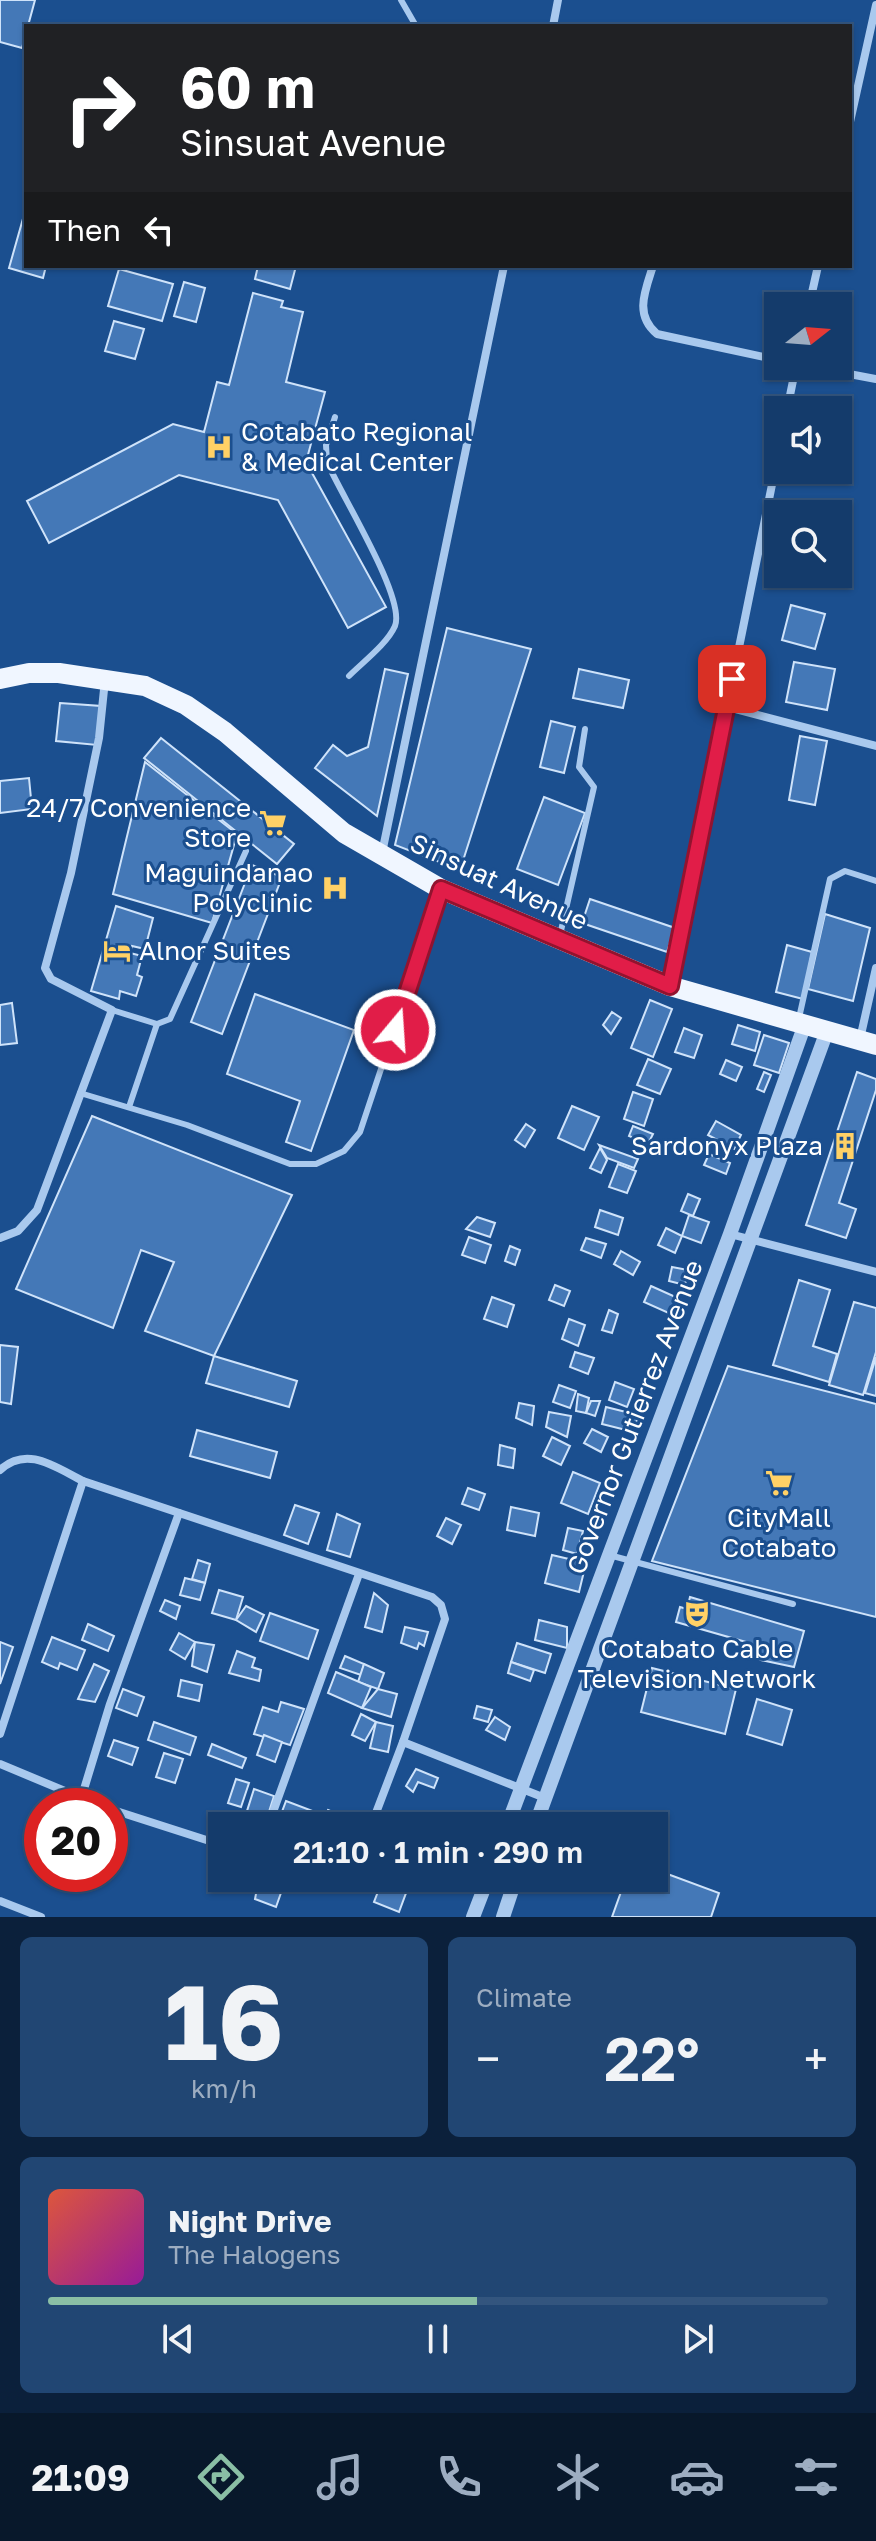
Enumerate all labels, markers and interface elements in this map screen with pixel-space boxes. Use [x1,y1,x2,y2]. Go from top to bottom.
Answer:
text: 60 m [180,53,315,120]
icon: right [48,56,152,160]
text: Sinsuat Avenue [180,121,446,164]
icon: left [137,208,181,252]
text: Then [48,212,121,248]
north arrow [764,292,852,380]
map controls [764,292,852,588]
button: sound [764,396,852,484]
place label: Cotabato Regional & Medical Center [241,416,472,477]
hospital icon: Cotabato Regional & Medical Center [204,432,234,462]
button: search [764,500,852,588]
pin [698,645,766,713]
icon: arrive [710,657,754,701]
place label: 24/7 Convenience Store [26,792,251,853]
supermarket icon: 24/7 Convenience Store [258,808,288,838]
street label: Sinsuat Avenue [406,827,593,936]
place label: Maguindanao Polyclinic [144,857,313,918]
hospital icon: Maguindanao Polyclinic [320,873,350,903]
place label: Alnor Suites [139,935,291,966]
hotel icon: Alnor Suites [102,936,132,966]
position arrow [353,988,437,1072]
place label: Sardonyx Plaza [631,1130,823,1161]
building icon: Sardonyx Plaza [830,1131,860,1161]
street label: Governor Gutierrez Avenue [560,1255,709,1578]
supermarket icon: CityMall Cotabato [764,1468,794,1498]
place label: CityMall Cotabato [722,1502,836,1563]
theatre icon: Cotabato Cable Television Network [682,1599,712,1629]
place label: Cotabato Cable Television Network [578,1633,817,1694]
speed limit sign: 20 [24,1788,128,1892]
text: 21:10 · 1 min · 290 m [293,1834,583,1870]
text: 16 [164,1958,284,2083]
text: Climate [476,1982,572,2013]
text: 22° [604,2022,700,2094]
text: − [476,2032,500,2085]
text: + [804,2032,828,2085]
text: km/h [191,2073,257,2104]
text: Night Drive [168,2203,332,2239]
text: The Halogens [168,2239,341,2270]
icon: previous [156,2317,200,2361]
icon: pause [416,2317,460,2361]
icon: next [676,2317,720,2361]
icon: directions [193,2449,249,2505]
icon: music [312,2449,368,2505]
icon: phone [431,2449,487,2505]
icon: climate [550,2449,606,2505]
icon: car [669,2449,725,2505]
icon: filters [788,2449,844,2505]
text: 21:09 [32,2456,130,2499]

